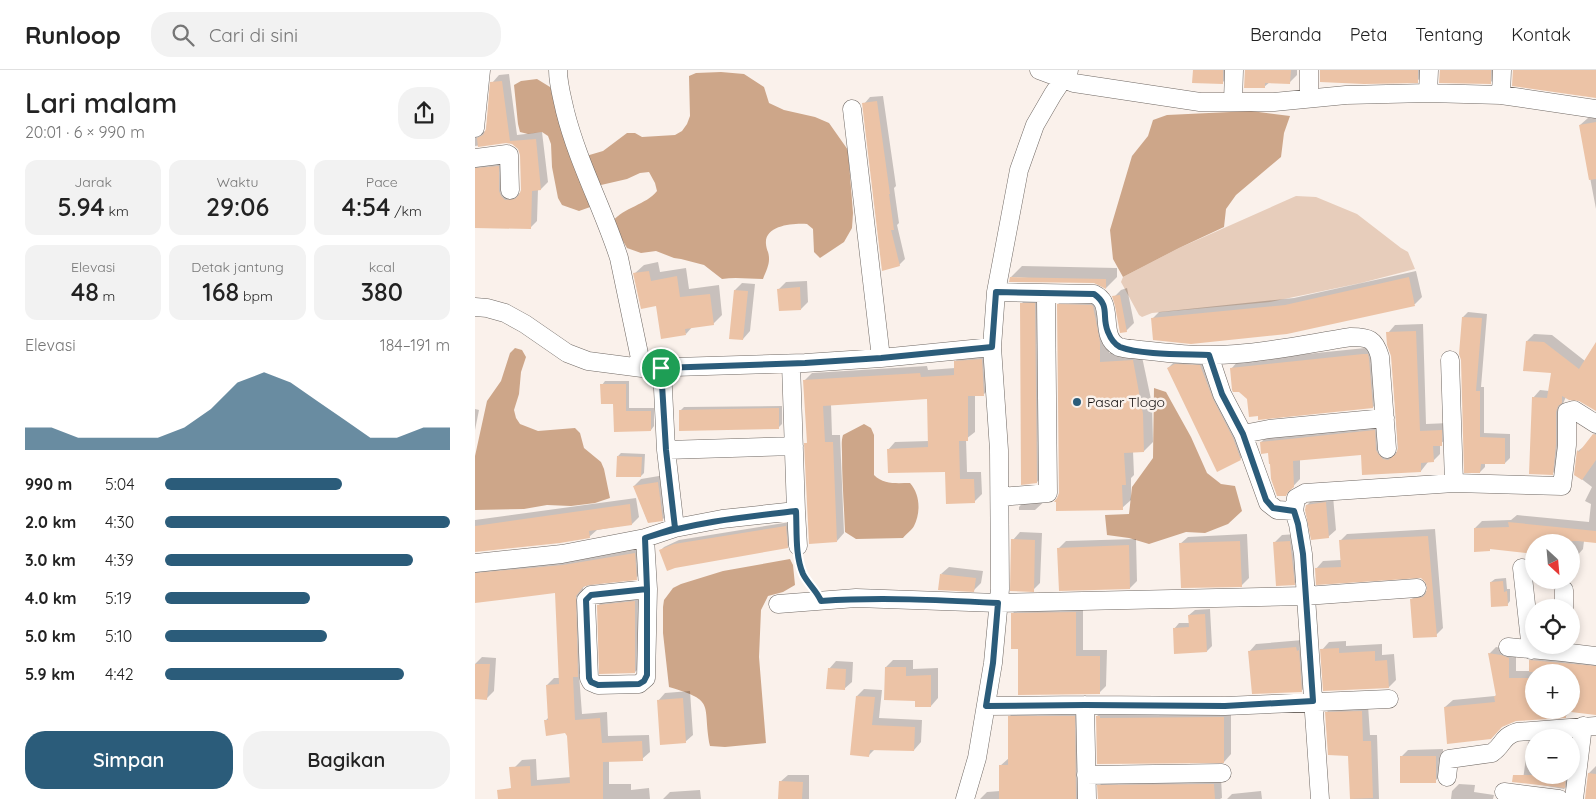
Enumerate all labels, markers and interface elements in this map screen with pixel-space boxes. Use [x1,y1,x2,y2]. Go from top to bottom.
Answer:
search box [151,12,501,57]
text: Runloop [25,20,121,50]
icon: search [169,21,197,49]
text: Cari di sini [209,23,298,47]
text: Beranda [1250,23,1322,46]
text: Peta [1350,23,1387,46]
text: Tentang [1415,23,1483,46]
text: Kontak [1511,23,1571,46]
text: Lari malam [25,85,177,120]
button: share [398,87,450,139]
text: 20:01 · 6 × 990 m [25,122,145,142]
text: Jarak [74,173,112,191]
text: Waktu [216,173,259,191]
text: Pace [366,173,398,191]
text: 5.94 [57,191,105,222]
text: 29:06 [206,191,269,222]
text: 4:54 [342,191,390,222]
text: km [105,202,129,220]
text: /km [390,202,422,220]
text: Elevasi [71,258,115,276]
text: Detak jantung [191,258,284,276]
text: kcal [369,258,395,276]
text: 48 [71,276,99,307]
text: 168 [202,276,239,307]
text: 380 [361,276,403,307]
text: m [99,287,115,305]
text: bpm [239,287,273,305]
text: Elevasi [25,335,76,355]
text: 184–191 m [380,335,450,355]
pin [640,347,682,389]
icon: arrive [647,354,675,382]
place label: Pasar Tlogo [1087,393,1165,411]
marker: Pasar Tlogo [1071,396,1083,408]
text: 990 m [25,474,72,494]
text: 5:04 [105,474,135,494]
text: 2.0 km [25,512,76,532]
text: 4:30 [105,512,134,532]
north arrow [1525,534,1580,589]
map controls [1525,534,1580,784]
text: 3.0 km [25,550,76,570]
text: 4:39 [105,550,134,570]
text: 4.0 km [25,588,77,608]
text: 5:19 [105,588,132,608]
button: locate [1525,599,1580,654]
text: 5.0 km [25,626,76,646]
text: 5:10 [105,626,132,646]
text: 5.9 km [25,664,75,684]
text: 4:42 [105,664,134,684]
button: + [1525,664,1580,719]
button: − [1525,729,1580,784]
button: Simpan [25,731,233,789]
button: Bagikan [243,731,450,789]

